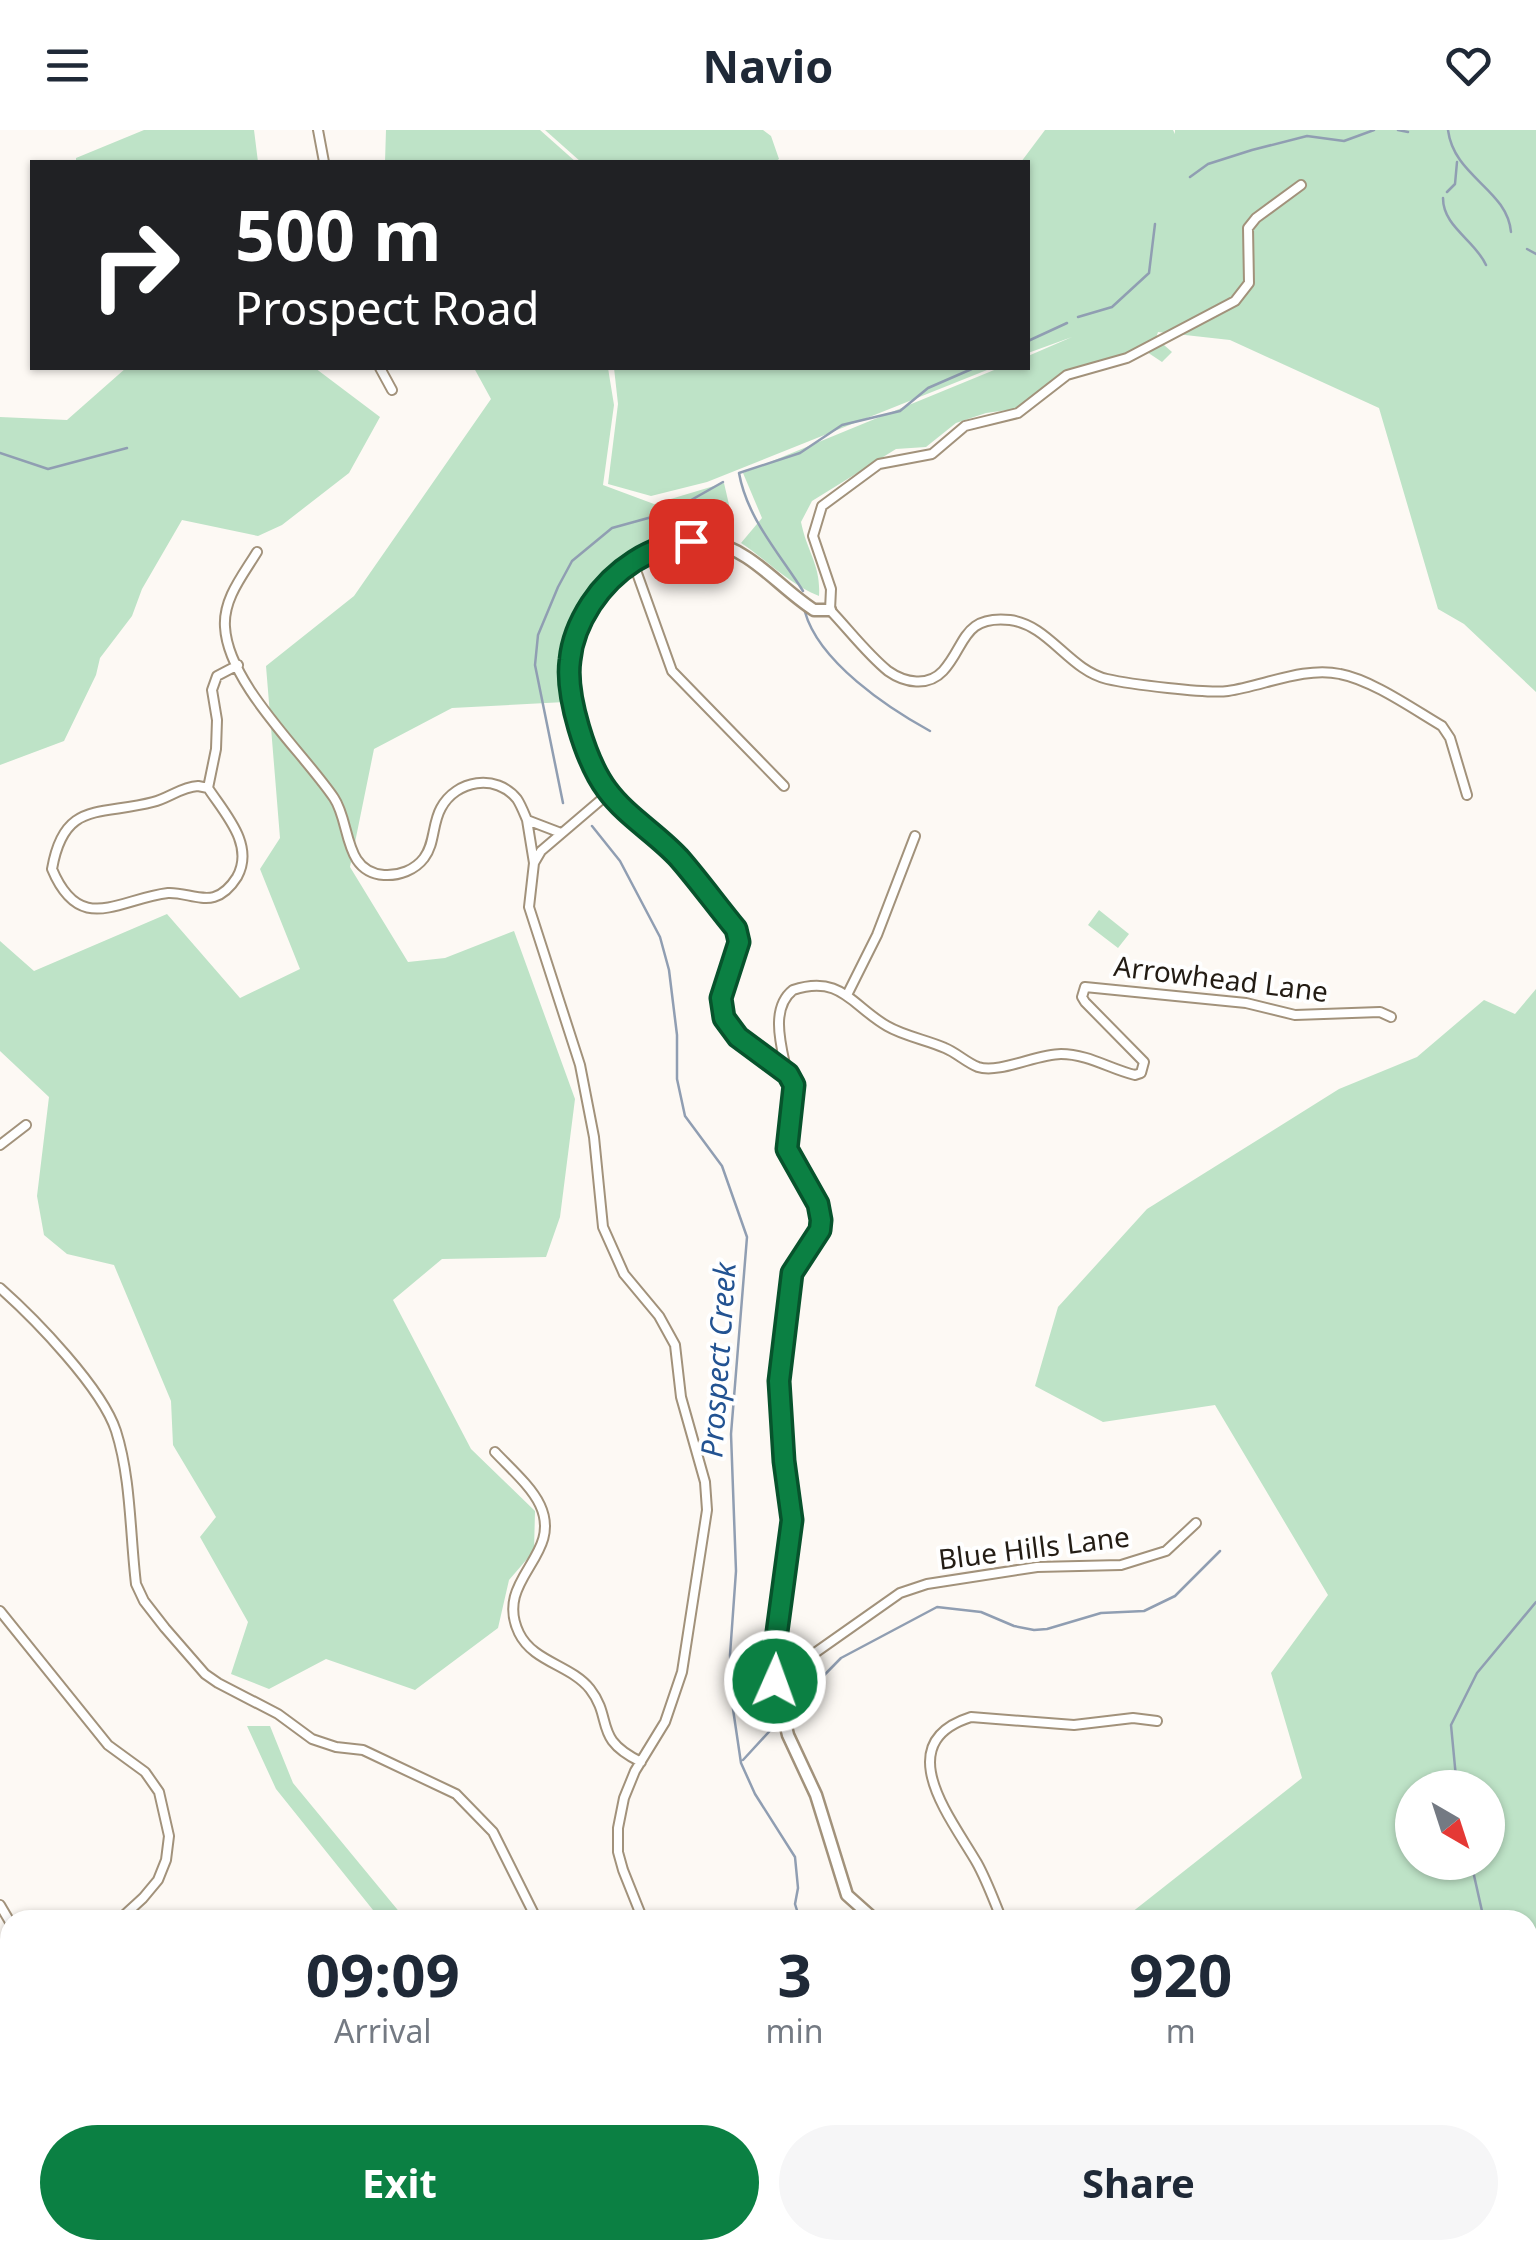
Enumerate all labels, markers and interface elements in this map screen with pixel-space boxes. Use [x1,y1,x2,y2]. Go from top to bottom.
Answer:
text: Navio [703,35,833,96]
icon: menu [40,38,95,93]
icon: heart [1441,38,1496,93]
text: 500 m [235,186,442,282]
icon: right [70,200,200,330]
text: Prospect Road [235,277,539,338]
pin [649,499,734,584]
icon: arrive [664,514,719,569]
street label: Arrowhead Lane [1112,946,1330,1010]
water label: Prospect Creek [690,1260,745,1459]
street label: Blue Hills Lane [936,1516,1132,1578]
position arrow [723,1629,827,1733]
north arrow [1395,1770,1505,1880]
map controls [1395,1770,1505,1880]
text: 09:09 [306,1933,460,2015]
text: 3 [777,1933,812,2015]
text: 920 [1129,1933,1232,2015]
text: Arrival [334,2009,432,2052]
text: min [766,2009,824,2052]
text: m [1166,2009,1196,2052]
button: Exit [40,2125,759,2240]
button: Share [779,2125,1498,2240]

